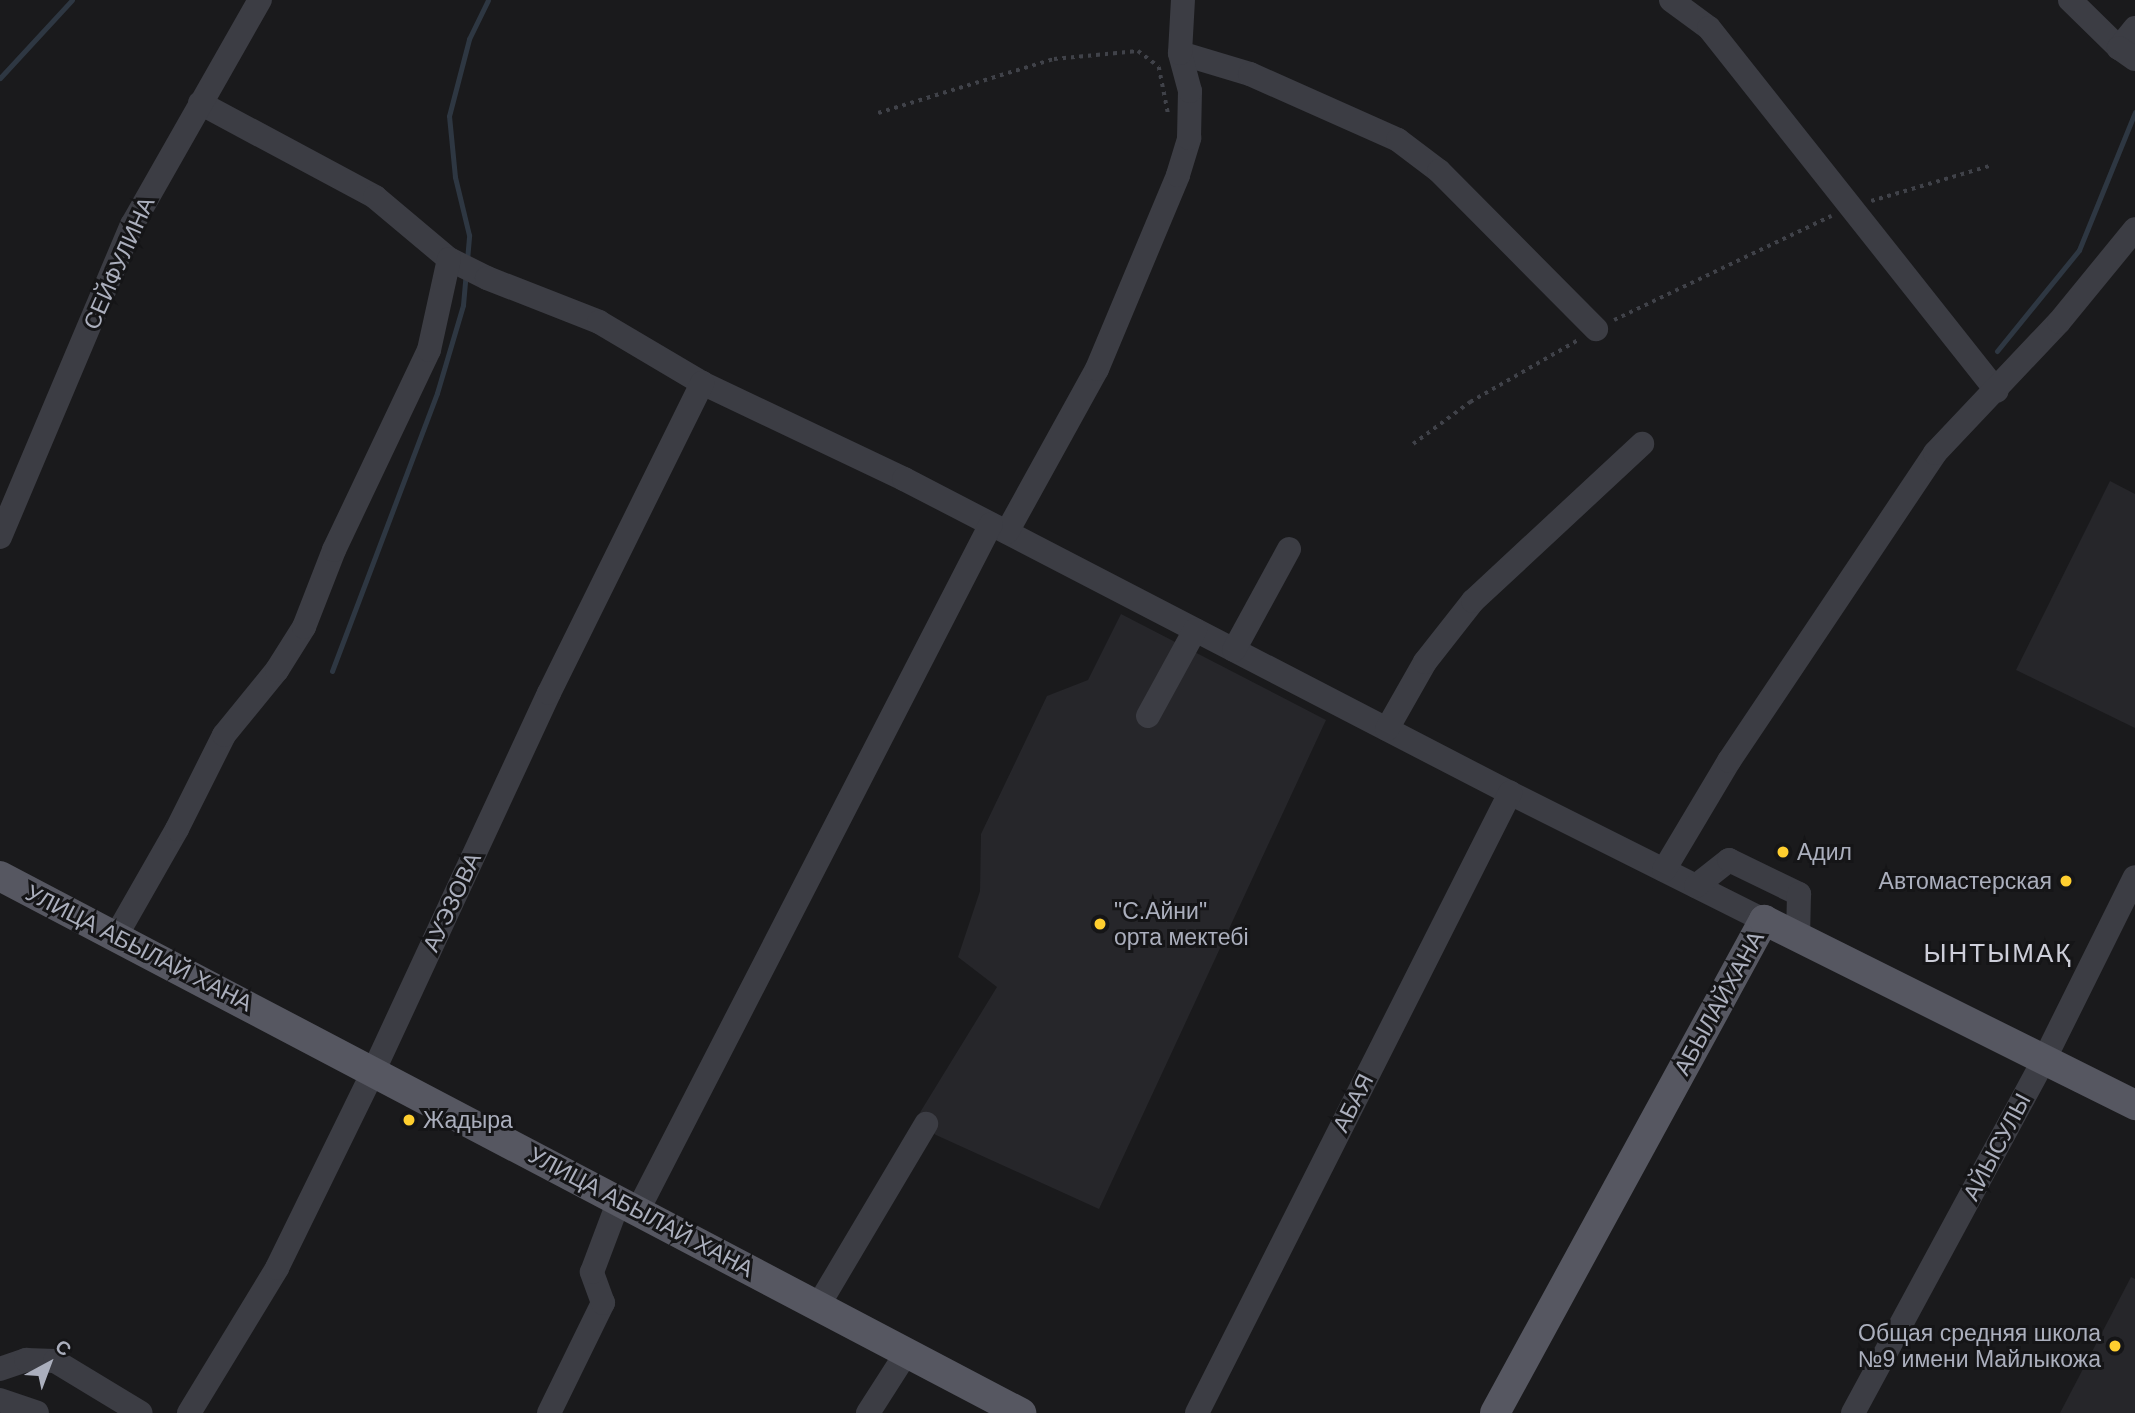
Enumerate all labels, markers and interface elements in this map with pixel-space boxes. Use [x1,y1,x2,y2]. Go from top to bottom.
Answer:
street label: СЕЙФУЛИНА [77,192,161,334]
place label: Адил [1797,838,1852,866]
marker: Адил [1775,844,1791,860]
street label: АУЭЗОВА [417,848,487,956]
place label: Автомастерская [1879,867,2052,895]
marker: Автомастерская [2058,873,2074,889]
street label: УЛИЦА АБЫЛАЙ ХАНА [21,879,257,1017]
place label: "С.Айни" орта мектебі [1114,897,1249,951]
marker: "С.Айни" орта мектебі [1092,916,1108,932]
street label: АБЫЛАЙХАНА [1668,926,1770,1080]
district label: ЫНТЫМАҚ [1924,938,2072,970]
street label: АБАЯ [1327,1069,1379,1137]
street label: АЙЫСУЛЫ [1957,1089,2037,1205]
place label: Жадыра [423,1106,513,1134]
marker: Жадыра [401,1112,417,1128]
street label: УЛИЦА АБЫЛАЙ ХАНА [524,1141,758,1283]
place label: Общая средняя школа №9 имени Майлыкожа [1858,1319,2101,1373]
north arrow [14,1329,84,1399]
text: С [51,1335,75,1360]
marker: Общая средняя школа №9 имени Майлыкожа [2107,1338,2123,1354]

